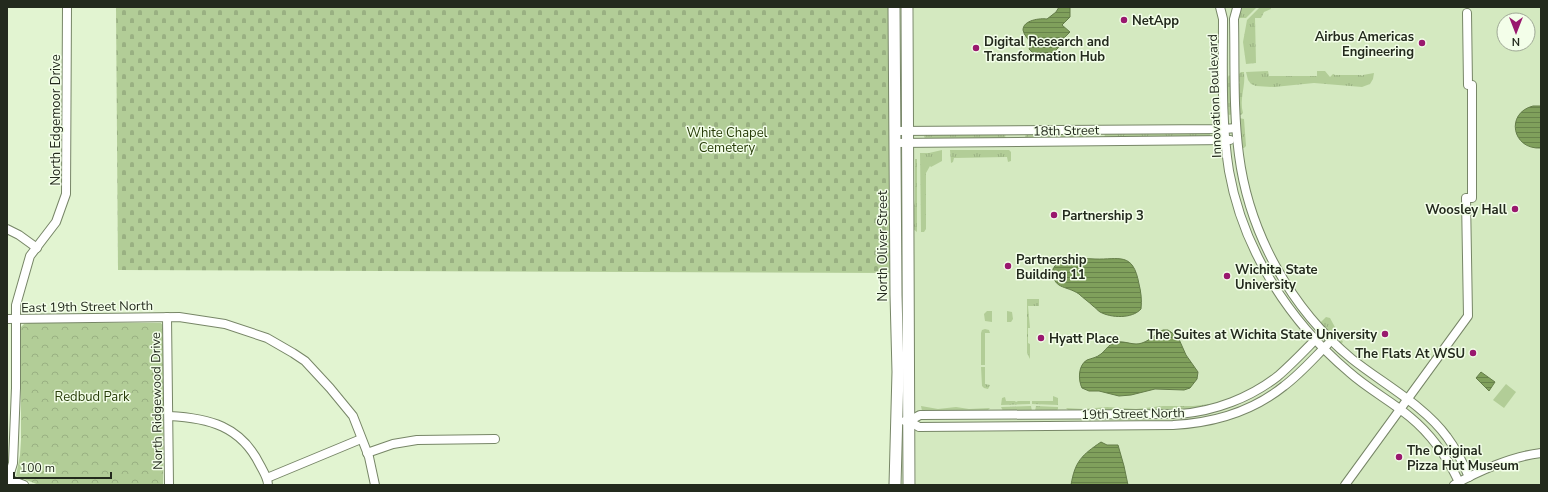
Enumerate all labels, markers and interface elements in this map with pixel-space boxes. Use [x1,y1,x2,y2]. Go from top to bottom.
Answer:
place label: NetApp [1132,12,1179,30]
north arrow [1496,12,1536,52]
marker: NetApp [1119,15,1129,25]
place label: Airbus Americas Engineering [1315,28,1414,61]
place label: Digital Research and Transformation Hub [984,33,1109,66]
street label: Innovation Boulevard [1204,34,1226,158]
text: N [1512,34,1520,49]
marker: Airbus Americas Engineering [1417,38,1427,48]
marker: Digital Research and Transformation Hub [971,43,981,53]
street label: North Edgemoor Drive [47,54,65,186]
street label: 18th Street [1033,121,1100,141]
park label: White Chapel Cemetery [687,124,768,157]
street label: North Oliver Street [874,190,892,301]
place label: Woosley Hall [1425,201,1508,219]
marker: Woosley Hall [1510,204,1520,214]
place label: Partnership 3 [1062,207,1144,225]
marker: Partnership 3 [1049,210,1059,220]
place label: Partnership Building 11 [1016,251,1087,284]
marker: Partnership Building 11 [1003,261,1013,271]
place label: Wichita State University [1235,261,1318,294]
marker: Wichita State University [1222,271,1232,281]
street label: East 19th Street North [21,297,153,317]
place label: The Suites at Wichita State University [1147,326,1377,344]
marker: The Suites at Wichita State University [1380,329,1390,339]
place label: Hyatt Place [1049,330,1119,348]
street label: North Ridgewood Drive [147,332,167,470]
marker: Hyatt Place [1036,333,1046,343]
place label: The Flats At WSU [1355,345,1465,363]
marker: The Flats At WSU [1468,348,1478,358]
park label: Redbud Park [55,388,130,406]
street label: 19th Street North [1081,404,1185,424]
place label: The Original Pizza Hut Museum [1407,442,1519,475]
marker: The Original Pizza Hut Museum [1394,452,1404,462]
scale bar [14,454,111,480]
text: 100 m [20,460,55,476]

